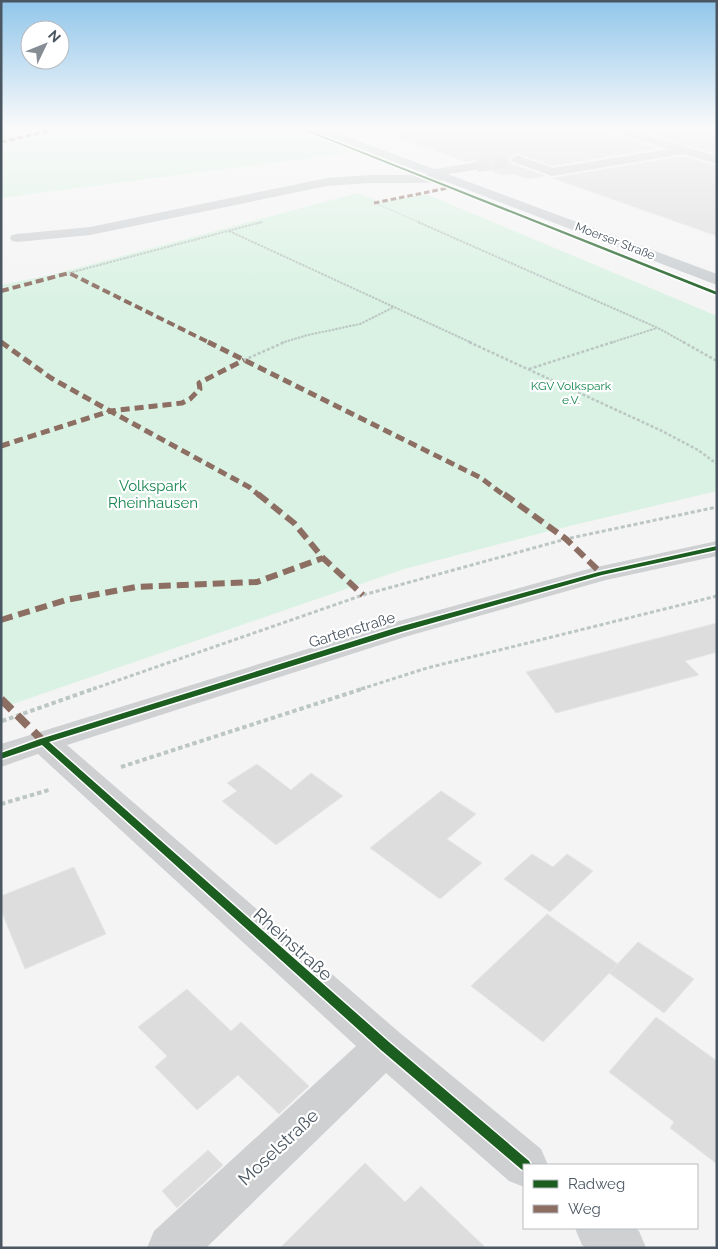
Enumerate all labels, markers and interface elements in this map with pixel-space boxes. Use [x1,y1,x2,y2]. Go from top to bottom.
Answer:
north arrow [20,20,70,70]
text: N [45,27,64,45]
street label: Moerser Straße [573,219,657,263]
park label: KGV Volkspark e.V. [531,379,612,407]
park label: Volkspark Rheinhausen [108,477,198,512]
street label: Gartenstraße [307,608,398,652]
street label: Rheinstraße [249,903,337,985]
street label: Moselstraße [234,1104,323,1189]
legend [523,1164,698,1229]
text: Radweg [568,1175,625,1193]
text: Weg [568,1200,601,1218]

